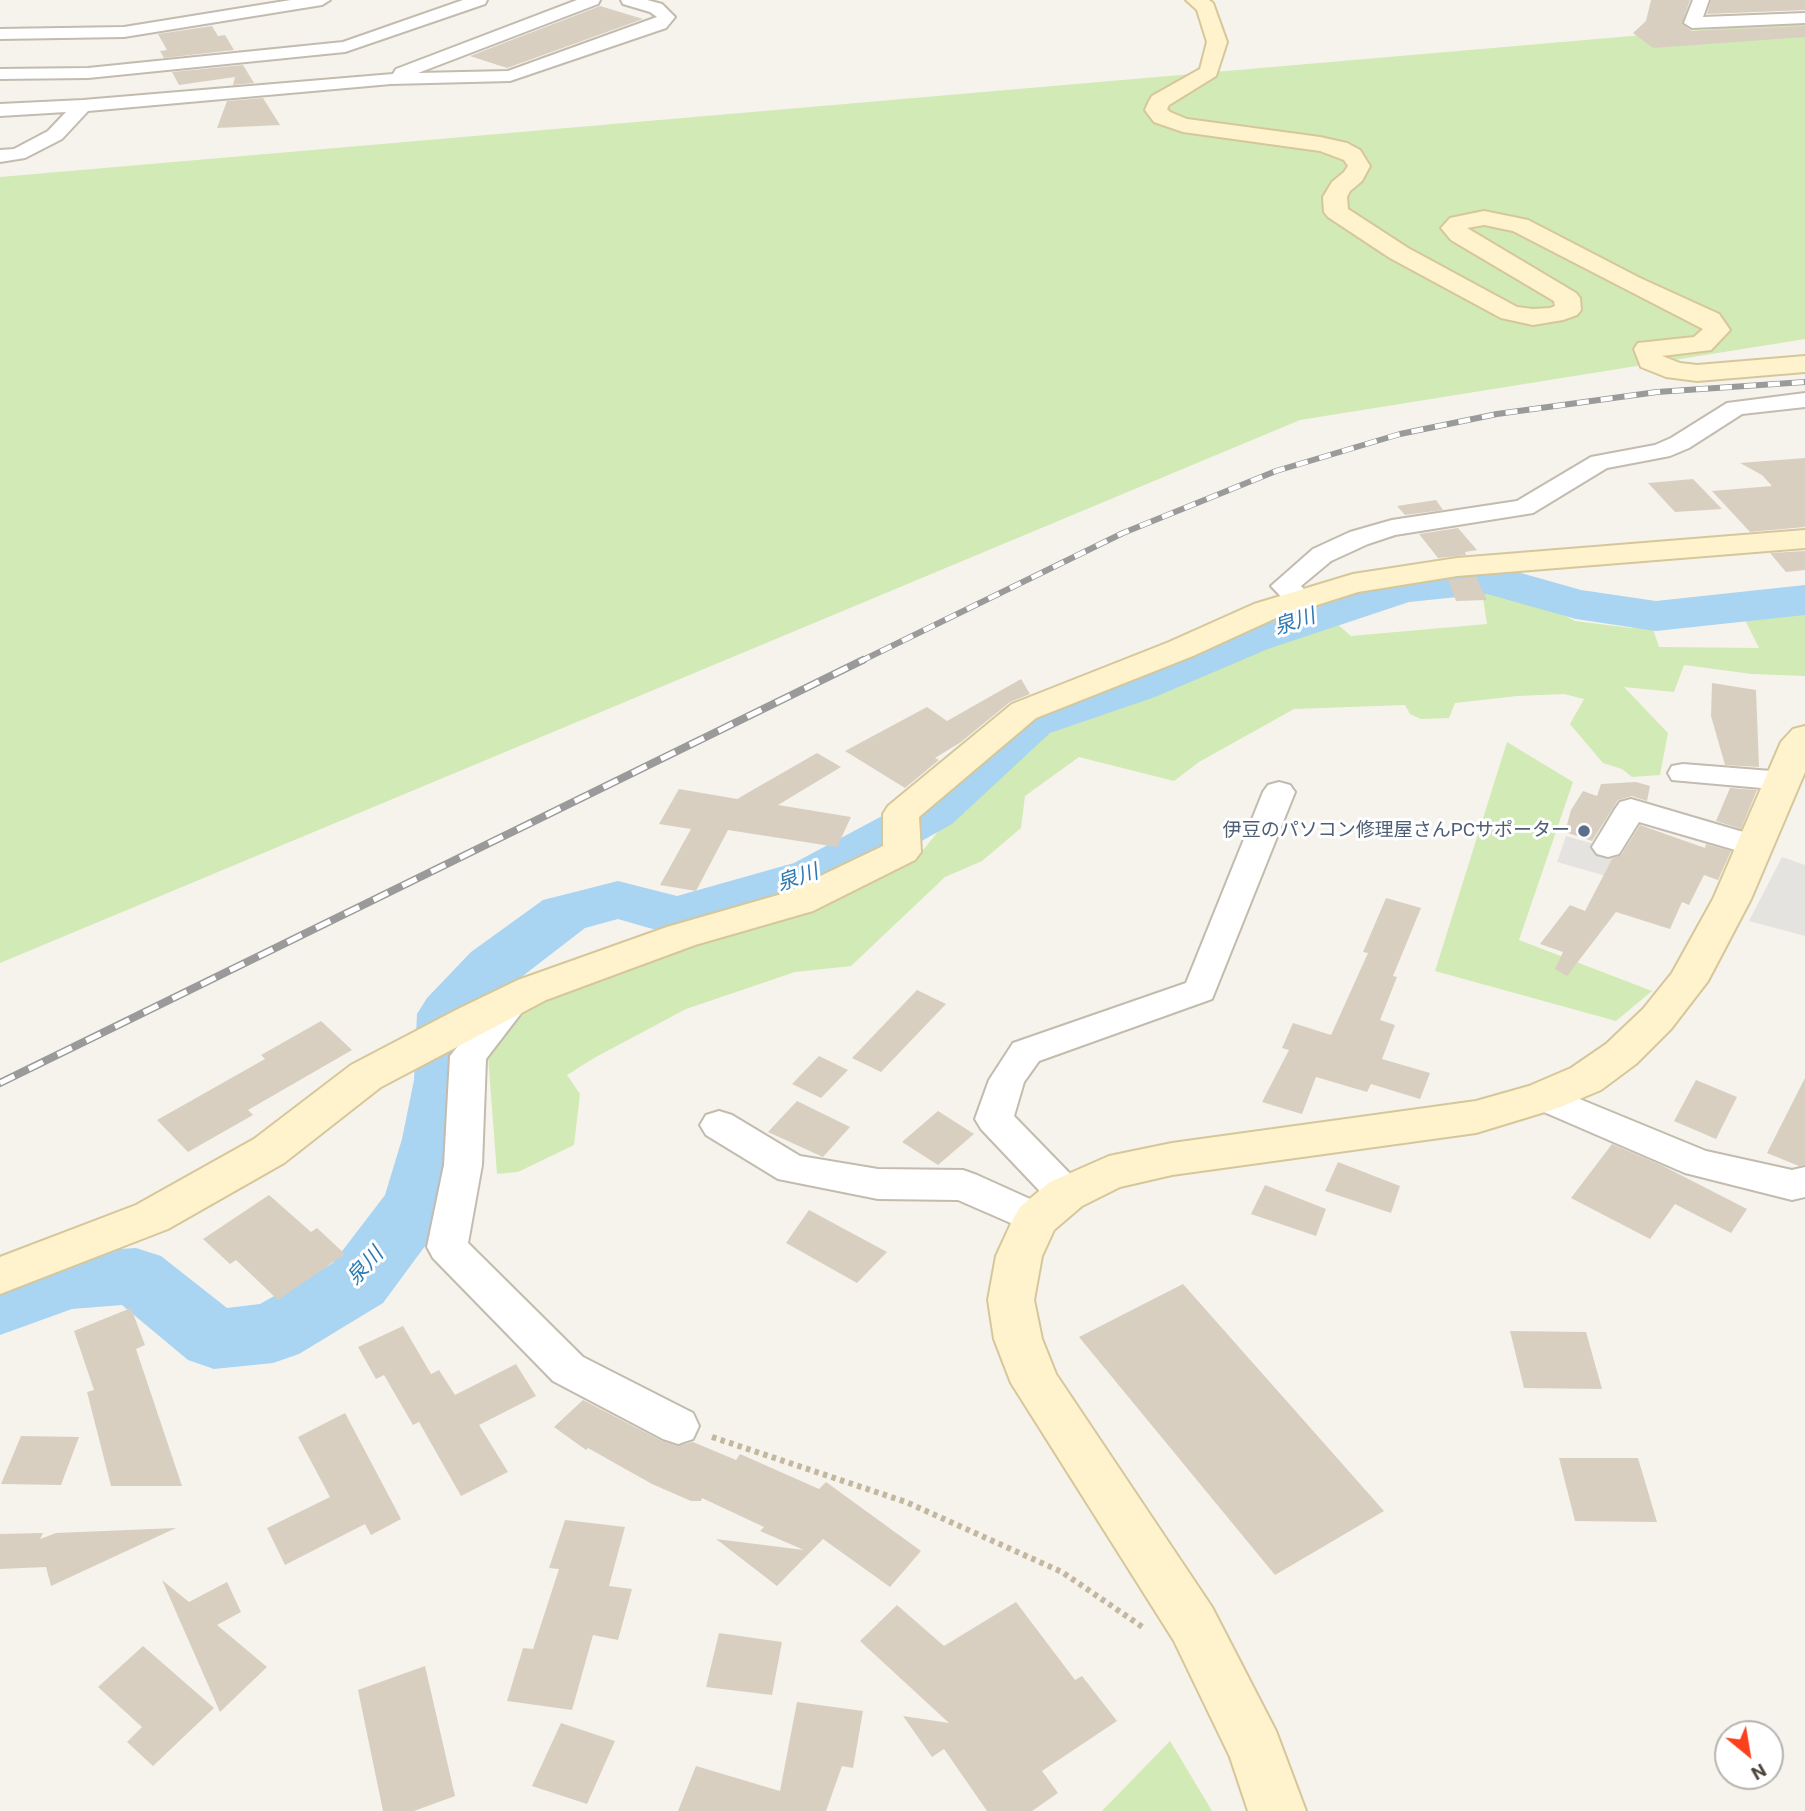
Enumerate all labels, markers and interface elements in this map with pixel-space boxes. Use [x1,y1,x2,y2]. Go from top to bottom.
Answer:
water label: 泉川 [1271,605,1319,641]
place label: 伊豆のパソコン修理屋さんPCサポーター [1223,820,1570,842]
marker: 伊豆のパソコン修理屋さんPCサポーター [1576,823,1592,839]
water label: 泉川 [774,860,822,898]
water label: 泉川 [343,1243,389,1291]
north arrow [1714,1720,1784,1790]
text: N [1747,1759,1770,1785]

